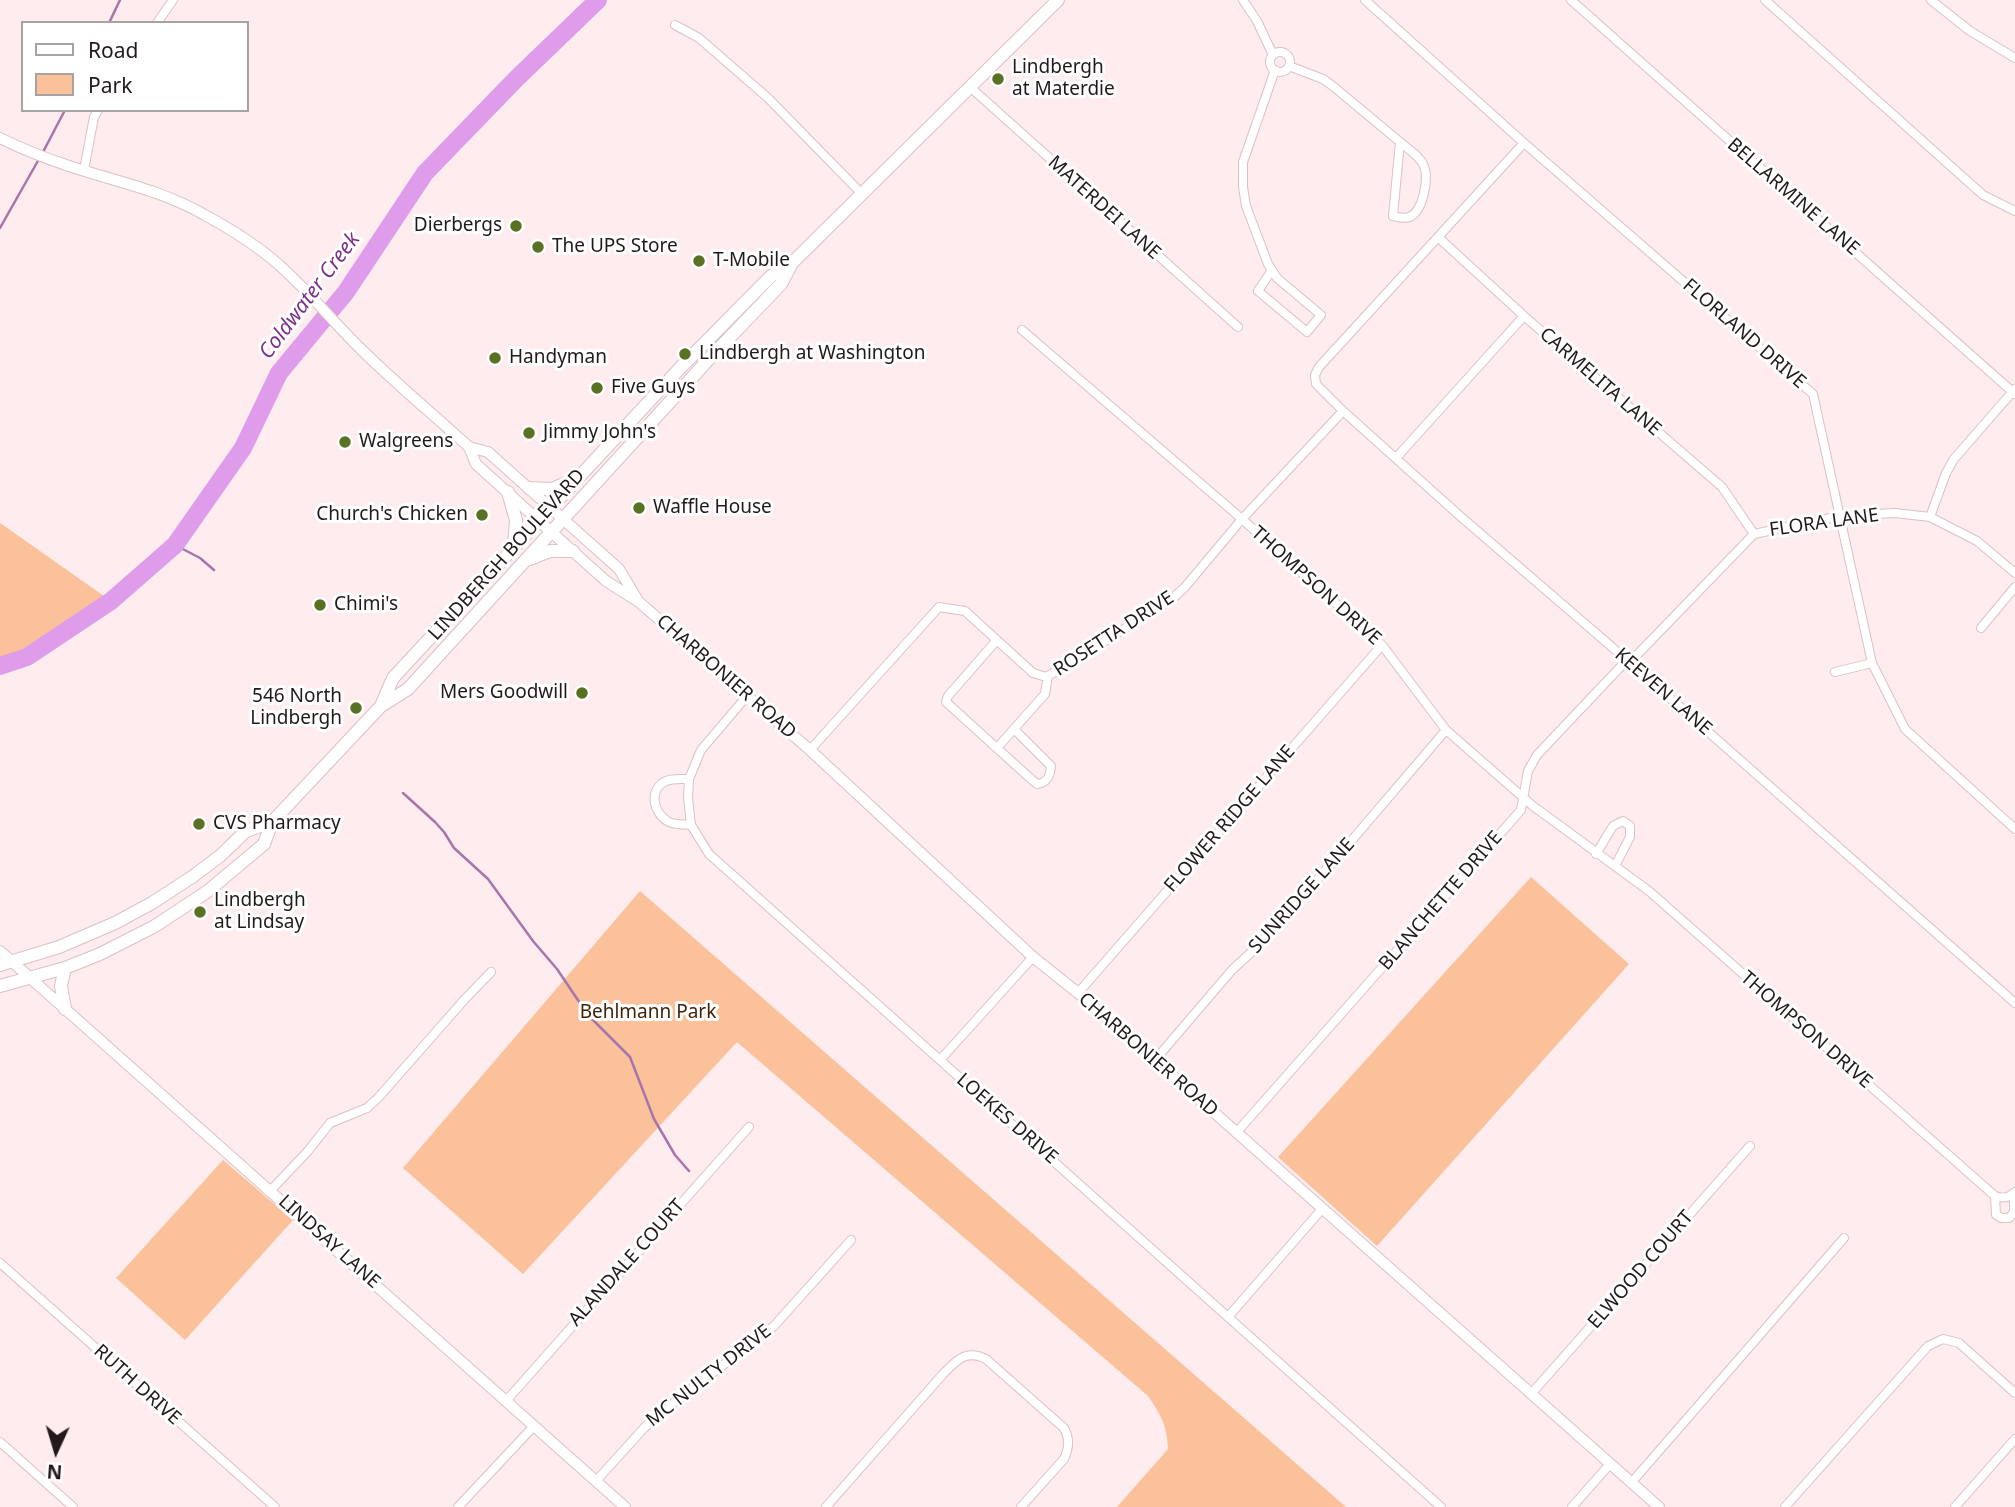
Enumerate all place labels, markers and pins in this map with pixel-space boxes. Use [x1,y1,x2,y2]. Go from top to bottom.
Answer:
place label: Lindbergh at Materdie [1012,57,1115,101]
marker: Lindbergh at Materdie [990,71,1006,87]
place label: Dierbergs [414,215,502,237]
marker: Dierbergs [508,218,524,234]
place label: The UPS Store [552,236,678,258]
marker: The UPS Store [530,239,546,255]
place label: T-Mobile [713,250,790,272]
marker: T-Mobile [691,253,707,269]
place label: Lindbergh at Washington [699,343,925,365]
marker: Lindbergh at Washington [677,346,693,362]
place label: Handyman [509,347,607,369]
marker: Handyman [487,350,503,366]
place label: Five Guys [611,377,695,399]
marker: Five Guys [589,380,605,396]
place label: Jimmy John's [543,422,656,444]
marker: Jimmy John's [521,425,537,441]
place label: Walgreens [359,431,453,453]
marker: Walgreens [337,434,353,450]
place label: Waffle House [653,497,772,519]
marker: Waffle House [631,500,647,516]
place label: Church's Chicken [316,504,468,526]
marker: Church's Chicken [474,507,490,523]
place label: Chimi's [334,594,398,616]
marker: Chimi's [312,597,328,613]
place label: Mers Goodwill [440,682,568,704]
marker: Mers Goodwill [574,685,590,701]
place label: 546 North Lindbergh [250,686,342,730]
marker: 546 North Lindbergh [348,700,364,716]
place label: CVS Pharmacy [213,813,341,835]
marker: CVS Pharmacy [191,816,207,832]
place label: Lindbergh at Lindsay [214,890,306,934]
marker: Lindbergh at Lindsay [192,904,208,920]

